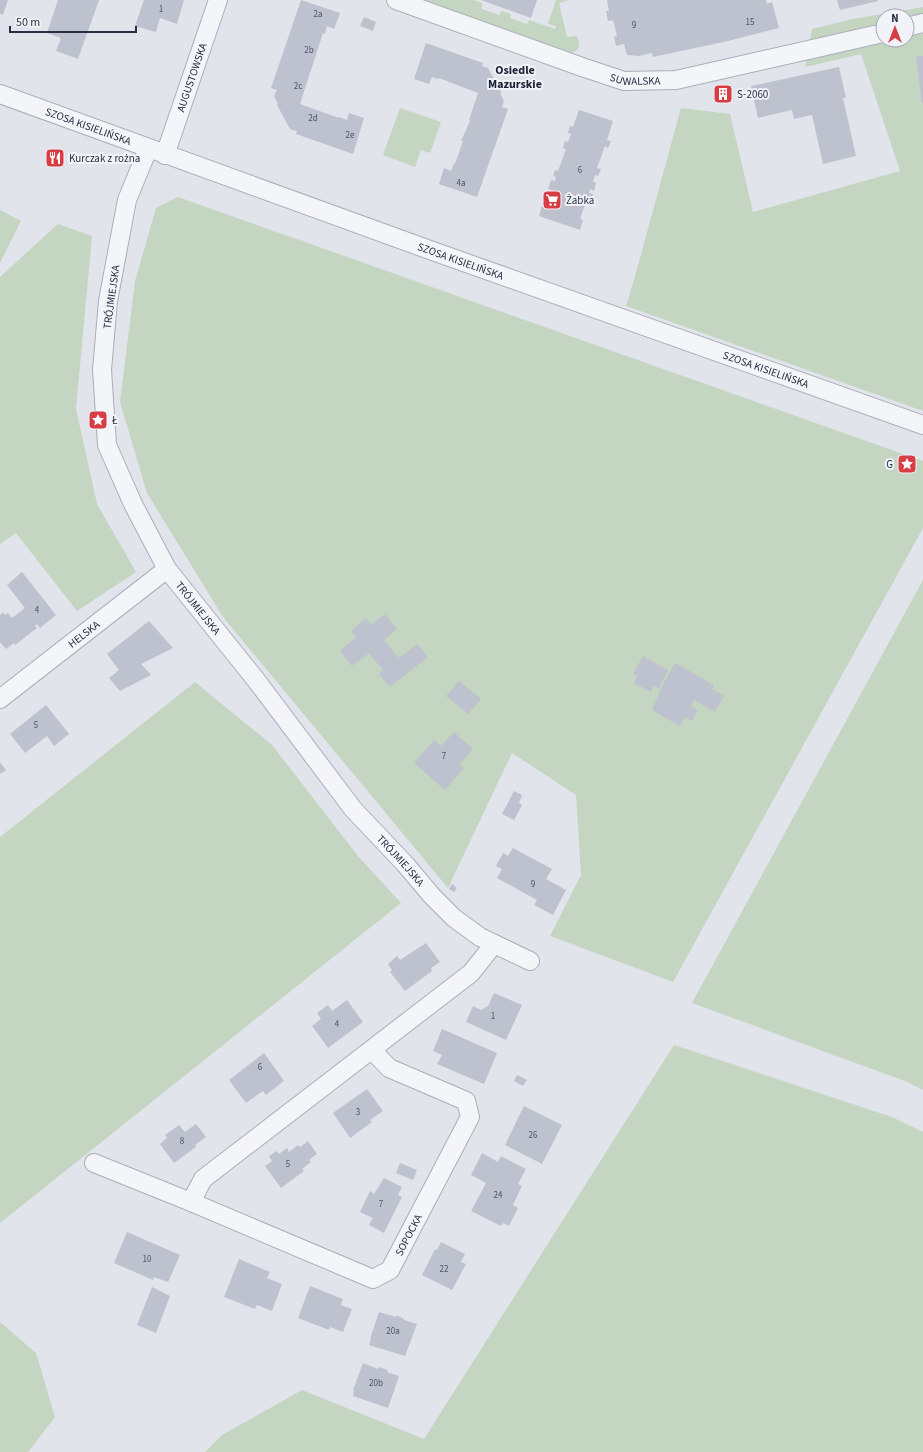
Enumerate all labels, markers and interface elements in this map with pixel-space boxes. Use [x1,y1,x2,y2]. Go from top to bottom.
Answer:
house number: 1 [159,3,163,16]
scale bar [10,8,136,34]
house number: 2a [313,8,323,21]
north arrow [875,8,915,48]
text: N [891,11,899,26]
text: 50 m [16,14,40,31]
house number: 15 [746,16,755,29]
house number: 9 [632,19,637,32]
street label: AUGUSTOWSKA [173,41,211,114]
house number: 2b [304,44,314,57]
district label: Osiedle Mazurskie [488,62,542,93]
street label: SUWALSKA [608,70,661,89]
house number: 2c [294,80,302,93]
building icon: S-2060 [712,83,734,105]
place label: S-2060 [737,87,768,102]
street label: SZOSA KISIELIŃSKA [43,104,133,149]
house number: 2d [308,112,318,125]
house number: 2e [346,129,355,142]
restaurant icon: Kurczak z rożna [44,147,66,169]
place label: Kurczak z rożna [69,151,140,166]
house number: 6 [578,164,583,177]
house number: 4a [456,177,466,190]
supermarket icon: Żabka [541,189,563,211]
place label: Żabka [566,193,594,208]
street label: SZOSA KISIELIŃSKA [415,239,506,284]
street label: TRÓJMIEJSKA [100,264,123,330]
street label: SZOSA KISIELIŃSKA [721,348,811,392]
place icon: Ł [87,409,109,431]
place label: Ł [111,413,118,428]
place icon: G [896,453,918,475]
place label: G [886,457,893,472]
street label: TRÓJMIEJSKA [172,578,224,638]
house number: 4 [35,604,40,617]
street label: HELSKA [65,617,103,651]
house number: 5 [34,719,39,732]
house number: 7 [442,750,447,763]
street label: TRÓJMIEJSKA [373,832,428,890]
house number: 9 [531,878,536,891]
house number: 1 [491,1010,495,1023]
house number: 4 [335,1018,340,1031]
house number: 6 [258,1061,263,1074]
house number: 3 [356,1106,361,1119]
house number: 26 [529,1129,538,1142]
house number: 8 [180,1135,185,1148]
house number: 5 [286,1158,291,1171]
house number: 24 [494,1189,503,1202]
house number: 7 [379,1198,384,1211]
street label: SOPOCKA [392,1212,426,1259]
house number: 10 [143,1253,152,1266]
house number: 22 [440,1263,449,1276]
house number: 20a [386,1325,400,1338]
house number: 20b [369,1377,383,1390]

